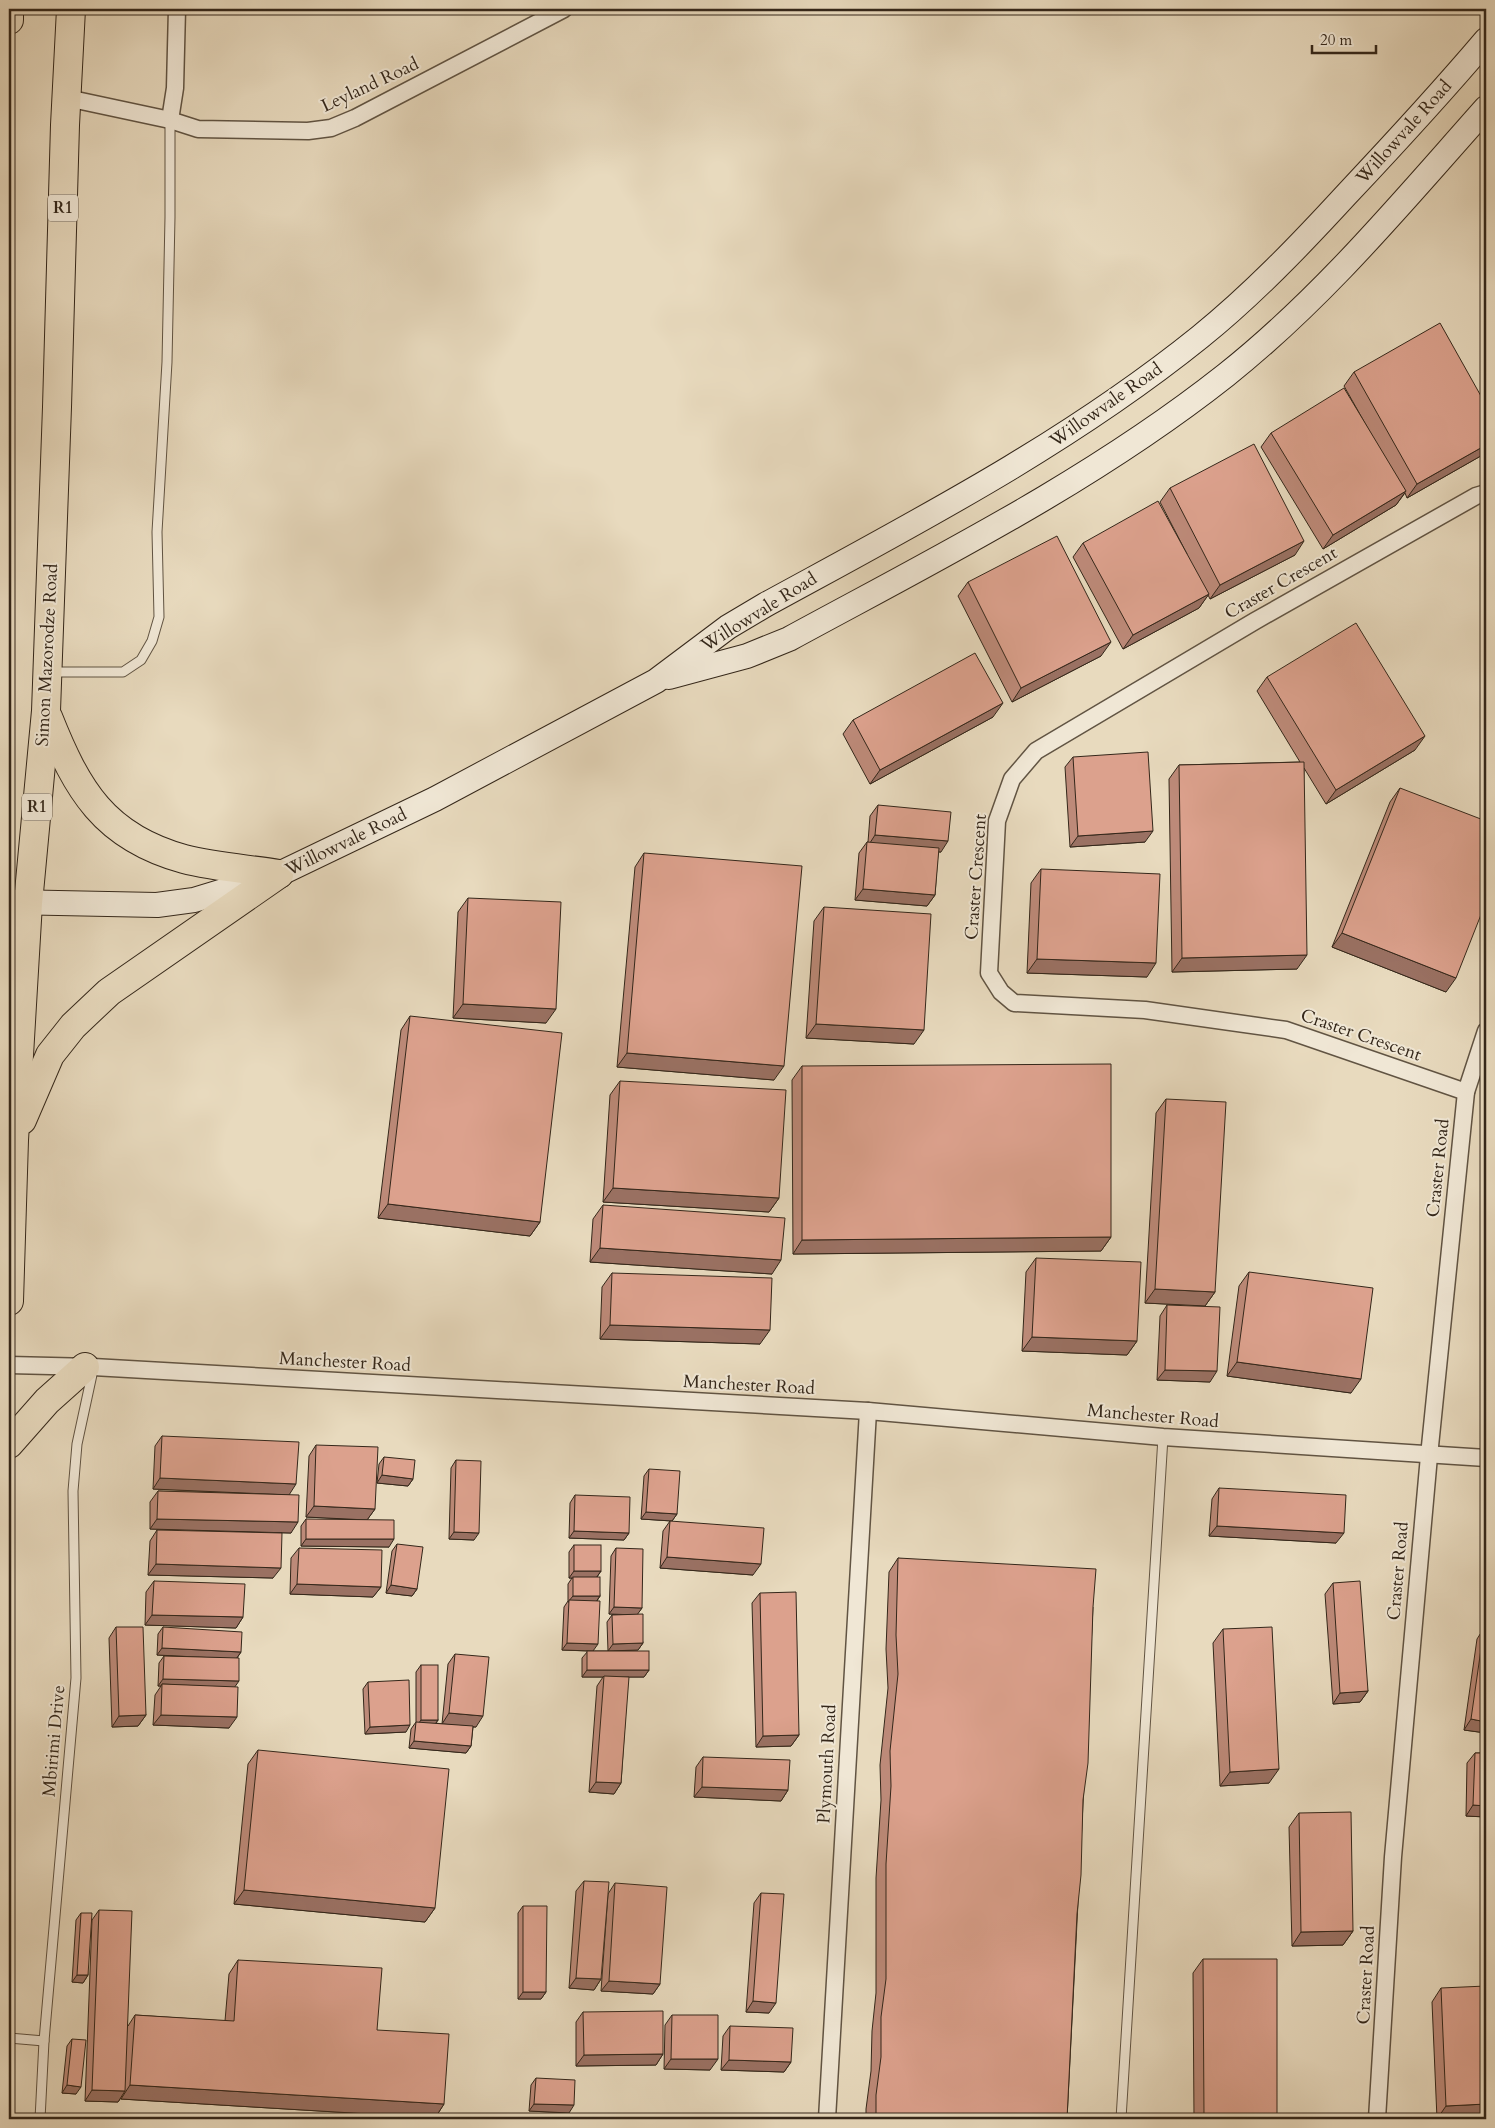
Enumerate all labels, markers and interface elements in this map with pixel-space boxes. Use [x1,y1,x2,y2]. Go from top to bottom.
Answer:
scale bar [1312,22,1376,54]
text: 20 m [1320,30,1352,50]
street label: Leyland Road [317,51,423,119]
street label: Willowvale Road [1350,74,1458,190]
road number: R1 [48,194,78,222]
street label: Willowvale Road [1044,357,1168,454]
street label: Craster Crescent [1220,540,1342,625]
street label: Simon Mazorodze Road [30,563,64,747]
street label: Willowvale Road [695,566,822,658]
road number: R1 [22,794,52,820]
street label: Willowvale Road [280,802,411,883]
street label: Craster Crescent [959,813,993,941]
street label: Craster Crescent [1297,1003,1425,1067]
street label: Craster Road [1420,1117,1456,1219]
street label: Manchester Road [278,1346,412,1378]
street label: Manchester Road [682,1369,816,1401]
street label: Manchester Road [1086,1398,1220,1434]
street label: Craster Road [1381,1520,1415,1621]
street label: Mbirimi Drive [37,1684,71,1798]
street label: Plymouth Road [811,1703,843,1824]
street label: Craster Road [1351,1925,1381,2025]

